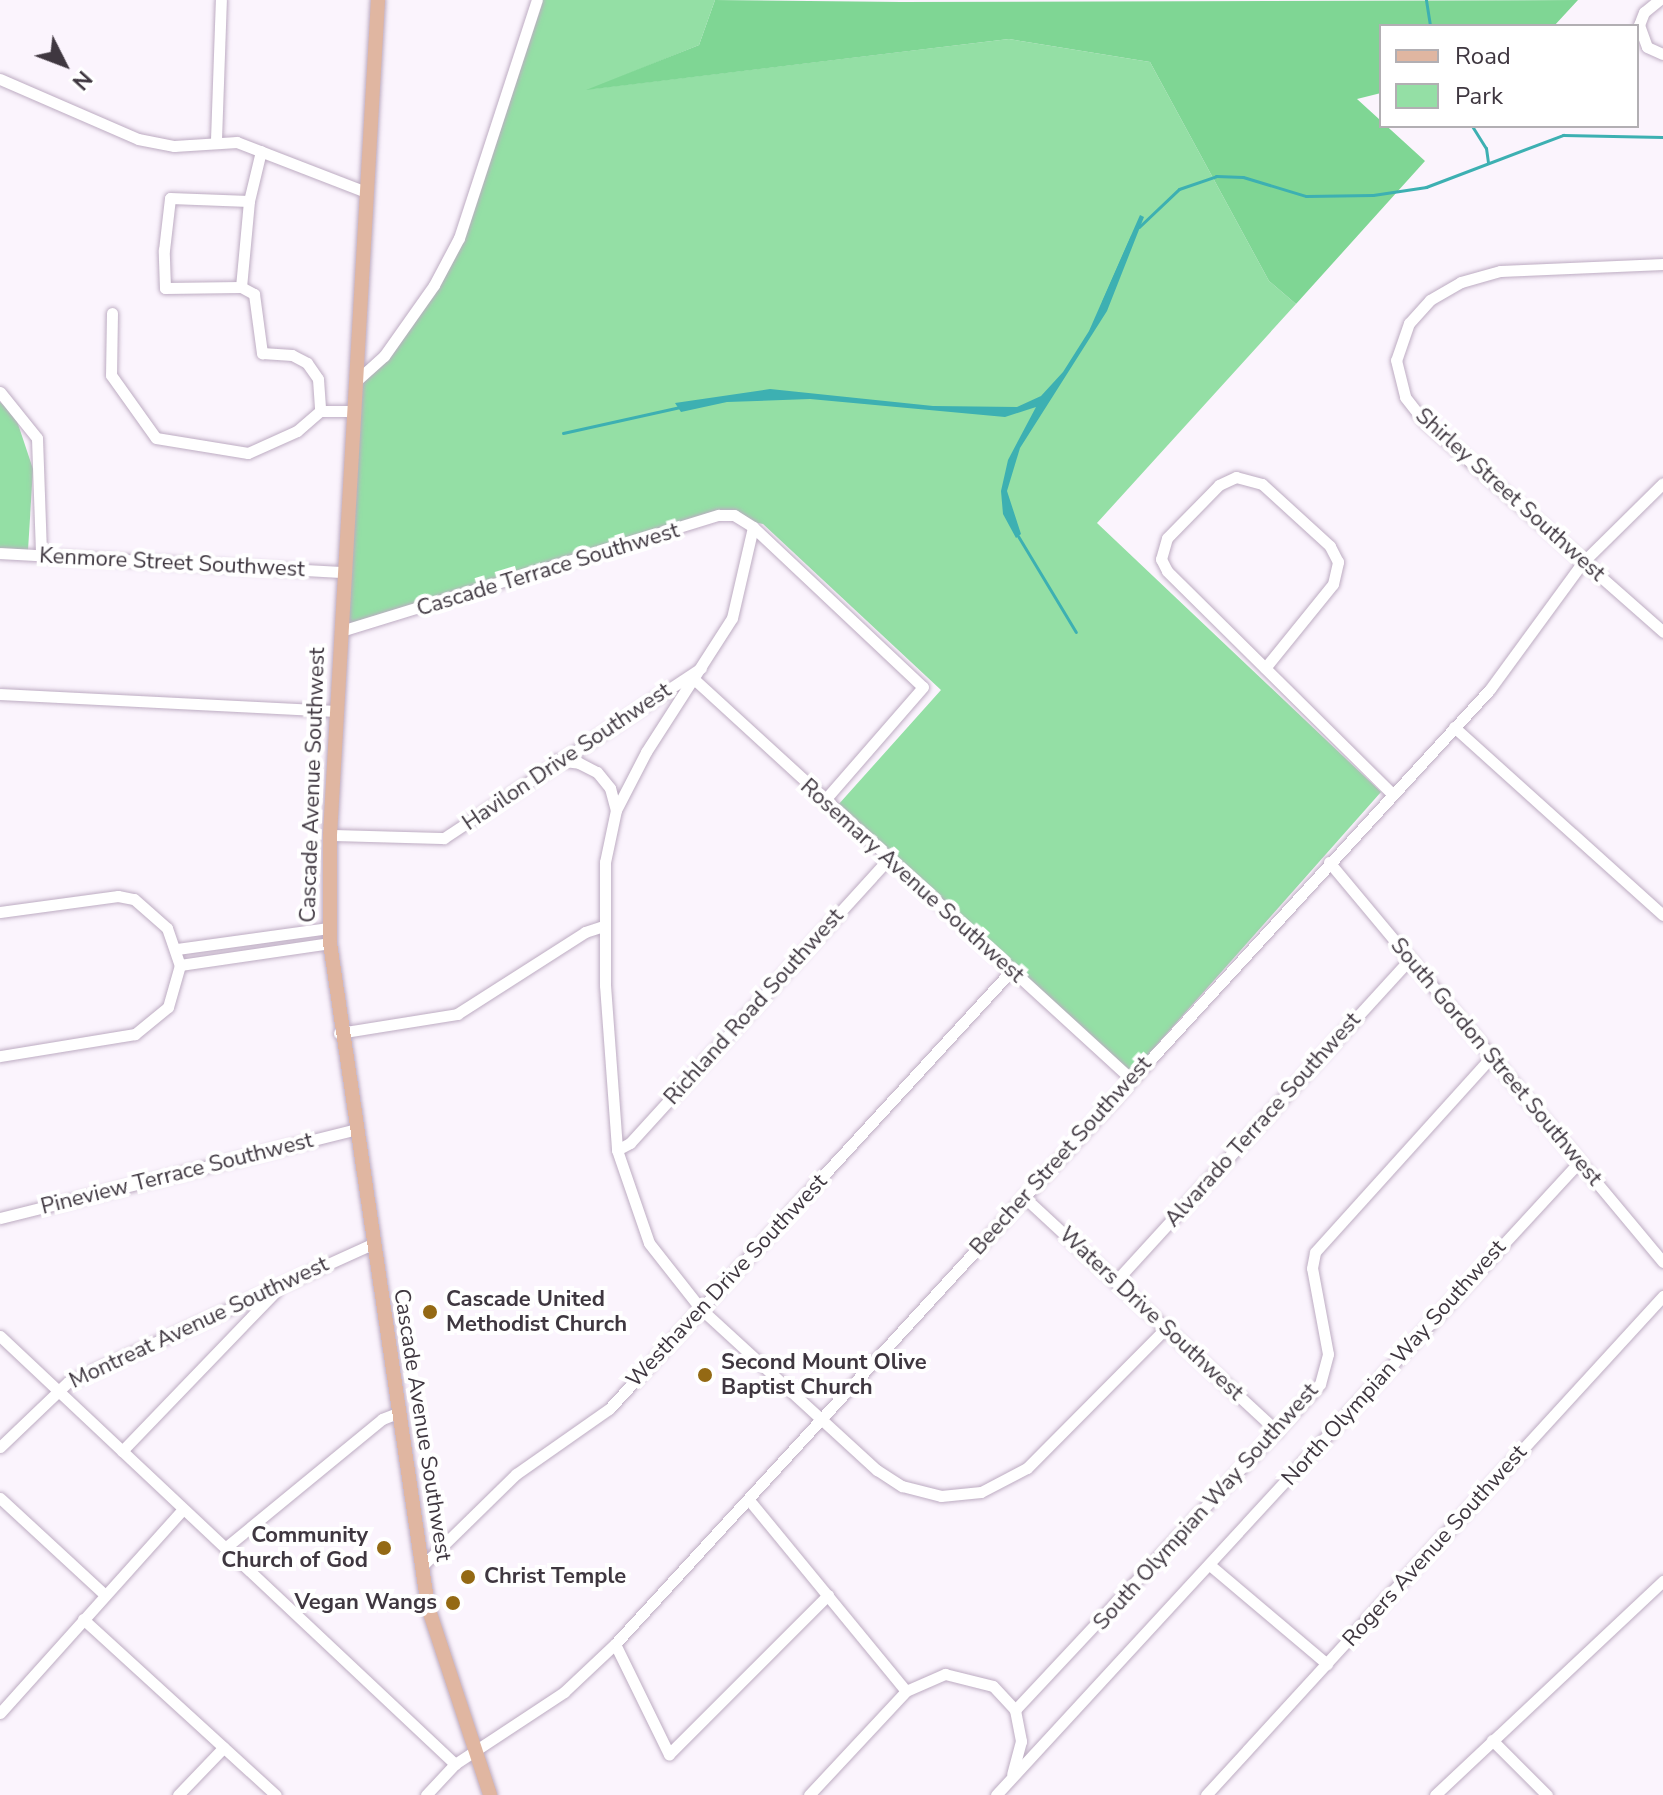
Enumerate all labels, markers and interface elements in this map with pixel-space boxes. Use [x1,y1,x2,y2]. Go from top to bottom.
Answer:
north arrow [24,24,104,104]
legend [1379,24,1639,128]
text: Road [1455,40,1511,72]
text: N [65,64,98,96]
text: Park [1455,80,1503,112]
street label: Shirley Street Southwest [1410,403,1610,587]
street label: Cascade Terrace Southwest [414,517,682,623]
street label: Kenmore Street Southwest [39,543,305,583]
street label: Cascade Avenue Southwest [295,647,331,923]
street label: Havilon Drive Southwest [458,677,676,837]
street label: Rosemary Avenue Southwest [795,774,1029,988]
street label: Richland Road Southwest [659,903,849,1111]
street label: South Gordon Street Southwest [1385,933,1607,1191]
street label: Alvarado Terrace Southwest [1160,1007,1366,1233]
street label: Beecher Street Southwest [965,1051,1157,1261]
street label: Pineview Terrace Southwest [38,1127,316,1221]
street label: Westhaven Drive Southwest [621,1169,833,1393]
street label: Waters Drive Southwest [1053,1222,1249,1406]
street label: North Olympian Way Southwest [1277,1235,1511,1491]
street label: Montreat Avenue Southwest [65,1251,333,1395]
place label: Cascade United Methodist Church [446,1286,627,1338]
street label: Cascade Avenue Southwest [387,1287,457,1563]
marker: Cascade United Methodist Church [421,1303,439,1321]
place label: Second Mount Olive Baptist Church [721,1349,927,1400]
marker: Second Mount Olive Baptist Church [696,1366,714,1384]
street label: South Olympian Way Southwest [1088,1378,1324,1636]
street label: Rogers Avenue Southwest [1337,1440,1533,1652]
place label: Community Church of God [221,1522,368,1574]
marker: Community Church of God [375,1539,393,1557]
place label: Christ Temple [484,1564,626,1590]
marker: Christ Temple [459,1568,477,1586]
place label: Vegan Wangs [295,1590,437,1616]
marker: Vegan Wangs [444,1594,462,1612]

